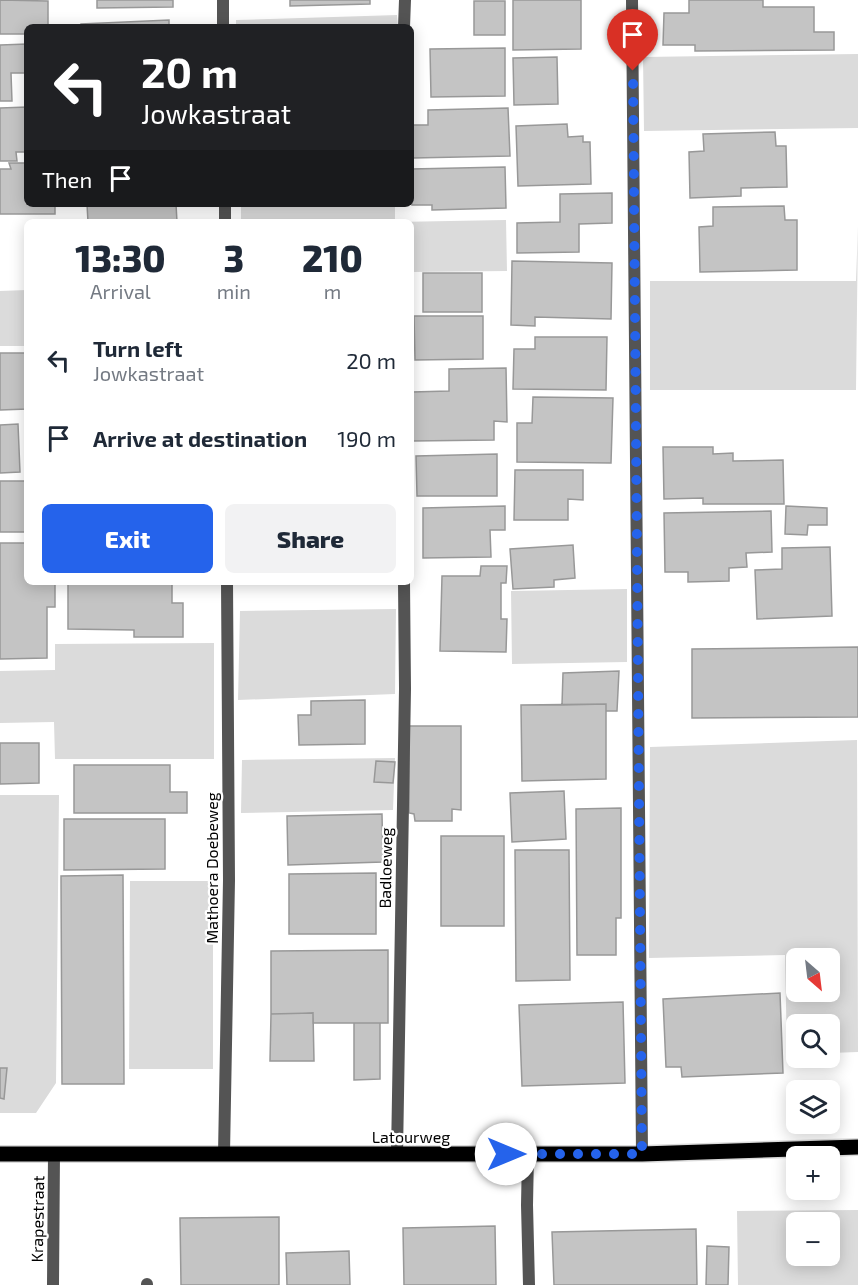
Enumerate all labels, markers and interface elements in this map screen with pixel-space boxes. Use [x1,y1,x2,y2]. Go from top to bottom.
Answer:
pin [607,9,658,71]
icon: arrive [616,18,649,51]
text: 20 m [141,46,238,96]
icon: left [42,48,120,126]
text: Jowkastraat [141,97,291,129]
icon: arrive [104,162,137,195]
text: Then [42,166,92,192]
text: 13:30 [75,236,166,279]
text: 3 [223,236,244,279]
text: 210 [302,236,363,279]
text: Arrival [90,279,151,303]
text: min [217,279,251,303]
text: m [324,279,341,303]
text: Turn left [93,335,182,361]
icon: left [42,344,75,377]
text: 20 m [346,347,396,373]
text: Jowkastraat [93,361,204,385]
icon: arrive [42,422,75,455]
text: Arrive at destination [93,425,307,451]
text: 190 m [337,425,396,451]
button: Exit [42,504,213,573]
button: Share [225,504,396,573]
street label: Mathoera Doebeweg [202,792,221,944]
street label: Badloeweg [375,827,395,909]
north arrow [786,948,840,1002]
map controls [786,948,840,1266]
button: search [786,1014,840,1068]
button: layers [786,1080,840,1134]
position arrow [474,1122,538,1186]
street label: Latourweg [372,1127,450,1146]
button: + [786,1146,840,1200]
street label: Krapestraat [27,1175,47,1263]
button: − [786,1212,840,1266]

